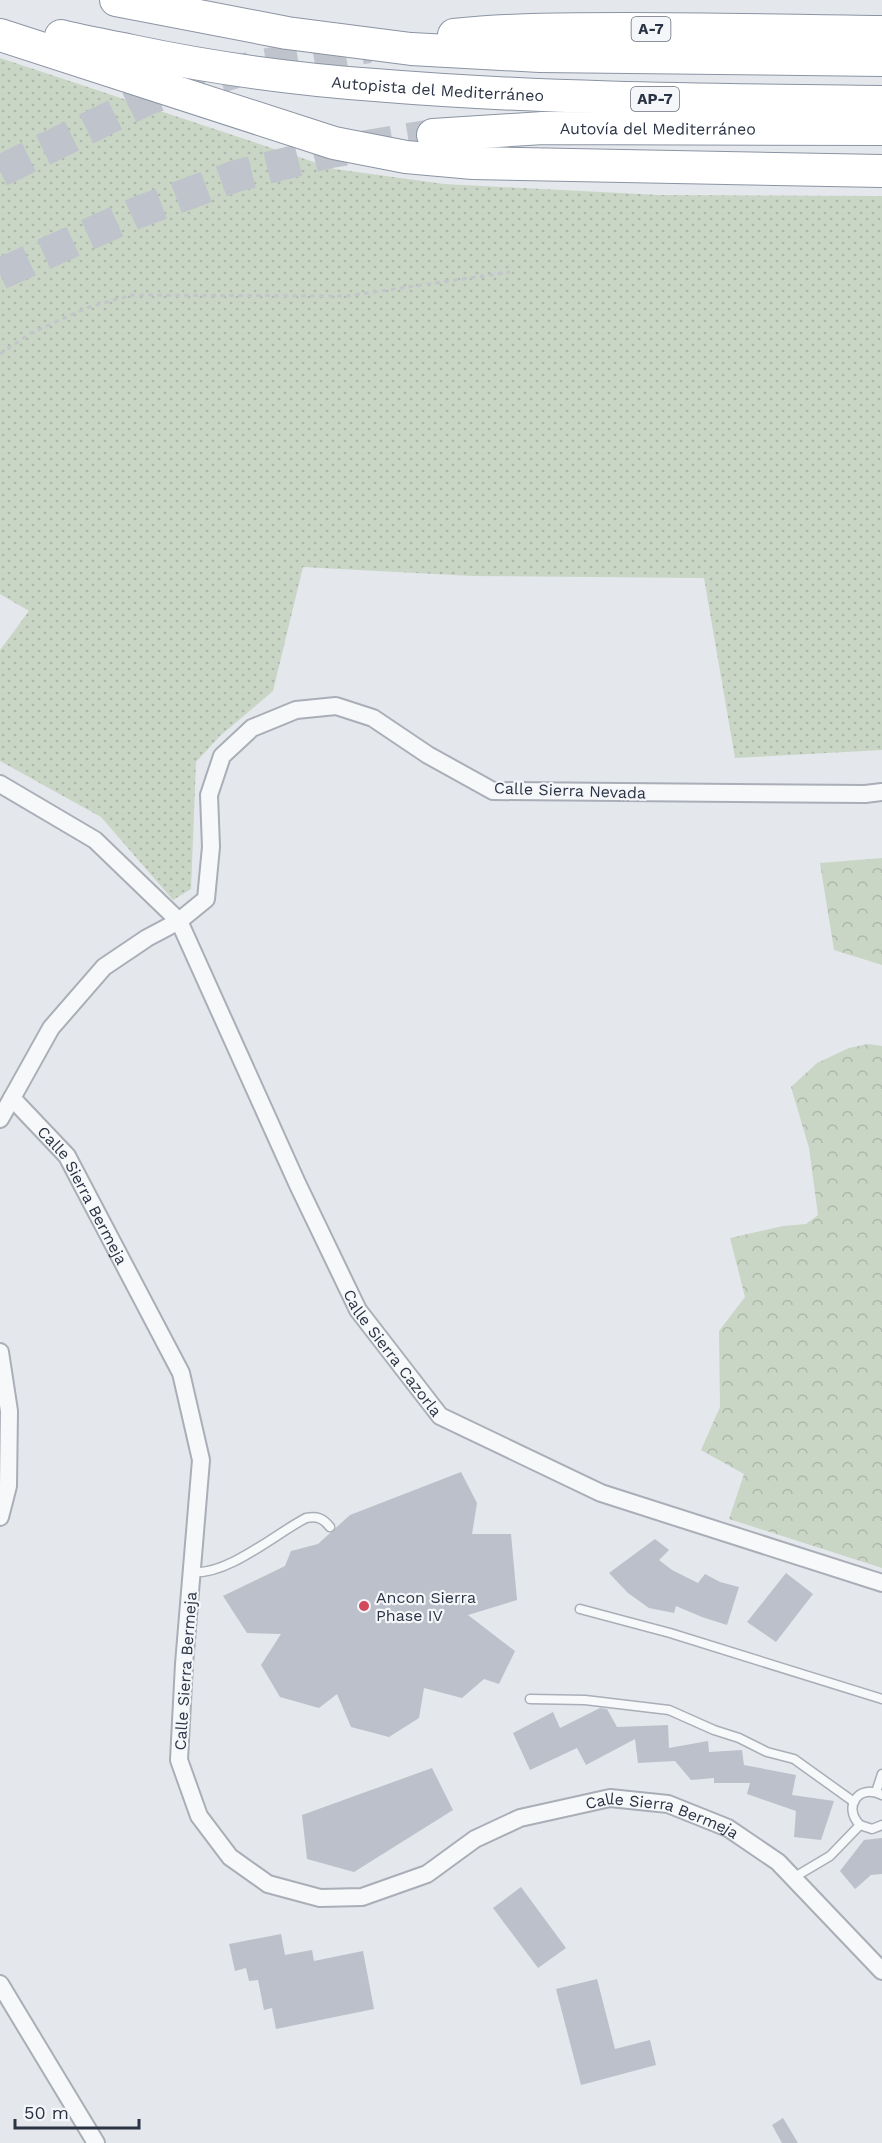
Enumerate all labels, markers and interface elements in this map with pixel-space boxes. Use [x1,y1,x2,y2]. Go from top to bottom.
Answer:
road number: A-7 [632,17,670,41]
street label: Autopista del Mediterráneo [331,72,544,105]
road number: AP-7 [631,87,679,111]
street label: Autovía del Mediterráneo [560,119,756,139]
street label: Calle Sierra Nevada [494,778,646,803]
street label: Calle Sierra Bermeja [33,1122,131,1268]
street label: Calle Sierra Cazorla [339,1286,446,1420]
place label: Ancon Sierra Phase IV [376,1588,476,1625]
street label: Calle Sierra Bermeja [170,1591,201,1751]
marker: Ancon Sierra Phase IV [357,1599,371,1613]
street label: Calle Sierra Bermeja [584,1789,742,1843]
scale bar [15,2092,140,2130]
text: 50 m [24,2102,69,2123]

